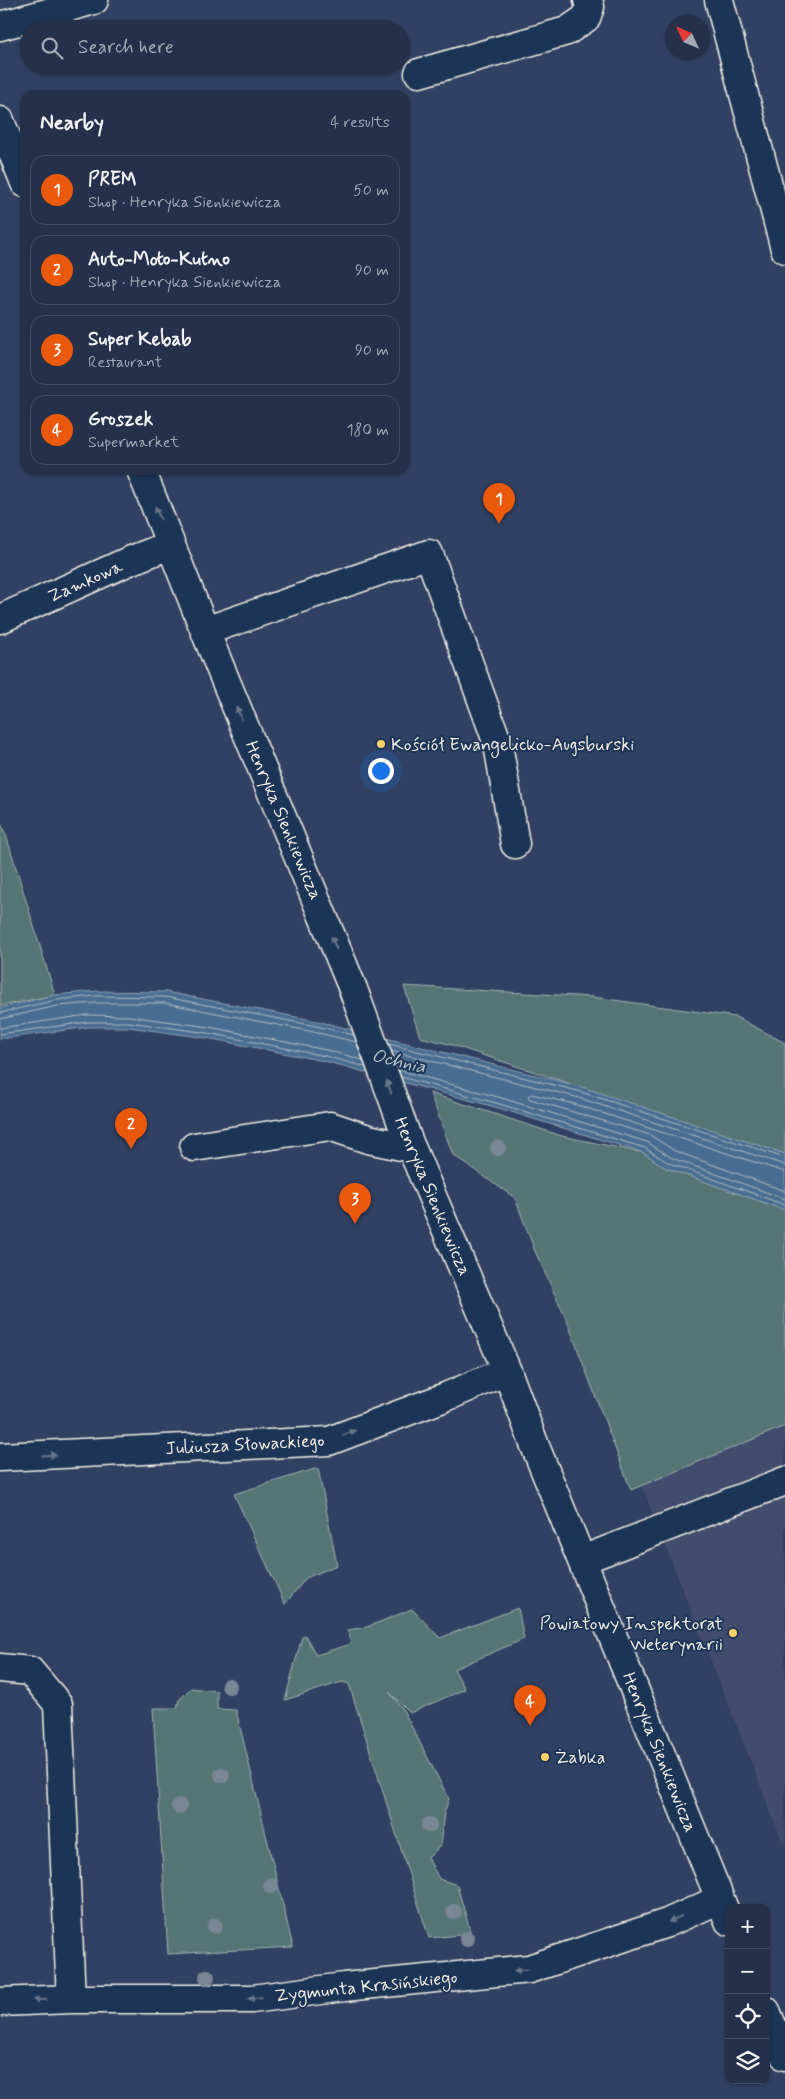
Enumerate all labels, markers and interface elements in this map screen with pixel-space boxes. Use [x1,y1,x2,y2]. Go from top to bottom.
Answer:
north arrow [665,15,710,60]
search box [20,20,410,75]
icon: search [38,34,66,62]
text: Search here [78,35,174,60]
text: Nearby [40,109,104,137]
text: 4 results [330,112,390,133]
text: PREM [88,167,137,192]
text: 1 [53,180,61,201]
text: 50 m [353,180,389,201]
text: Shop · Henryka Sienkiewicza [88,192,281,213]
text: Auto-Moto-Kutno [88,247,230,272]
text: 2 [53,260,61,281]
text: 90 m [355,260,389,281]
text: Shop · Henryka Sienkiewicza [88,272,281,293]
text: Super Kebab [88,327,192,352]
text: 3 [53,340,61,361]
text: 90 m [355,340,389,361]
text: Restaurant [88,352,162,373]
text: Groszek [88,407,153,432]
text: 4 [52,420,62,441]
text: 180 m [346,420,389,441]
text: Supermarket [88,432,179,453]
pin: 1 [483,483,515,524]
one-way arrow [154,505,162,520]
street label: Zamkowa [44,555,127,609]
one-way arrow [234,705,242,720]
place label: Kościół Ewangelicko-Augsburski [391,733,634,758]
street label: Henryka Sienkiewicza [239,737,327,904]
marker: Kościół Ewangelicko-Augsburski [375,738,387,750]
your location [368,758,394,784]
one-way arrow [330,936,338,951]
water label: Ochnia [369,1043,429,1080]
one-way arrow [385,1080,392,1095]
pin: 2 [115,1108,147,1149]
street label: Henryka Sienkiewicza [388,1113,476,1280]
pin: 3 [339,1183,371,1224]
street label: Juliusza Słowackiego [165,1429,325,1461]
one-way arrow [342,1429,357,1436]
one-way arrow [41,1450,57,1458]
place label: Powiatowy Inspektorat Weterynarii [540,1612,723,1657]
marker: Powiatowy Inspektorat Weterynarii [727,1627,739,1639]
street label: Henryka Sienkiewicza [616,1669,702,1836]
pin: 4 [514,1685,546,1726]
place label: Żabka [555,1746,606,1770]
marker: Żabka [539,1751,551,1763]
map controls [725,1904,770,2084]
button: + [725,1904,770,1949]
one-way arrow [668,1916,682,1924]
button: − [725,1949,770,1994]
street label: Zygmunta Krasińskiego [273,1965,459,2010]
one-way arrow [513,1966,529,1974]
one-way arrow [247,1994,263,2002]
button: locate [725,1994,770,2039]
one-way arrow [32,1997,48,2005]
button: layers [725,2039,770,2084]

